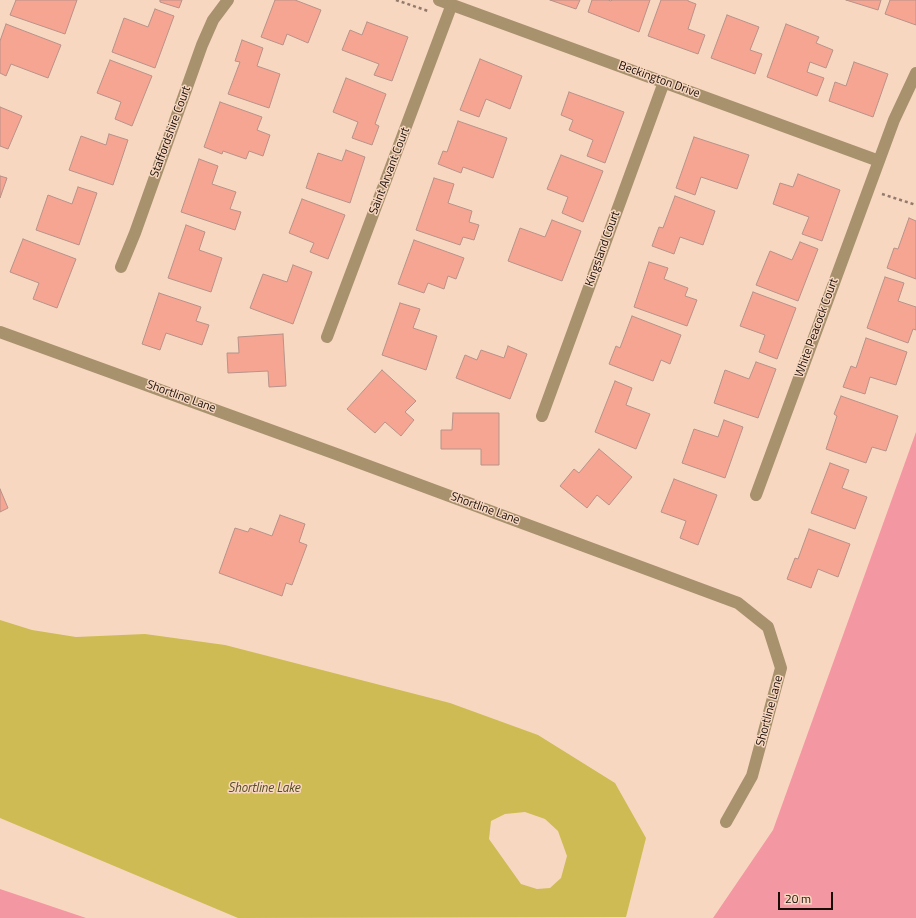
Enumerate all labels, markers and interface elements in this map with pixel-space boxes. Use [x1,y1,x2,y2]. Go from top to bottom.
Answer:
street label: Beckington Drive [616,59,702,101]
street label: Staffordshire Court [148,84,194,180]
street label: Saint Arvant Court [367,125,413,217]
street label: Kingsland Court [583,209,623,289]
street label: White Peacock Court [792,277,842,379]
street label: Shortline Lane [144,378,218,416]
street label: Shortline Lane [448,490,522,528]
street label: Shortline Lane [754,674,786,748]
water label: Shortline Lake [228,781,300,797]
scale bar [780,884,835,910]
text: 20 m [785,889,811,908]

